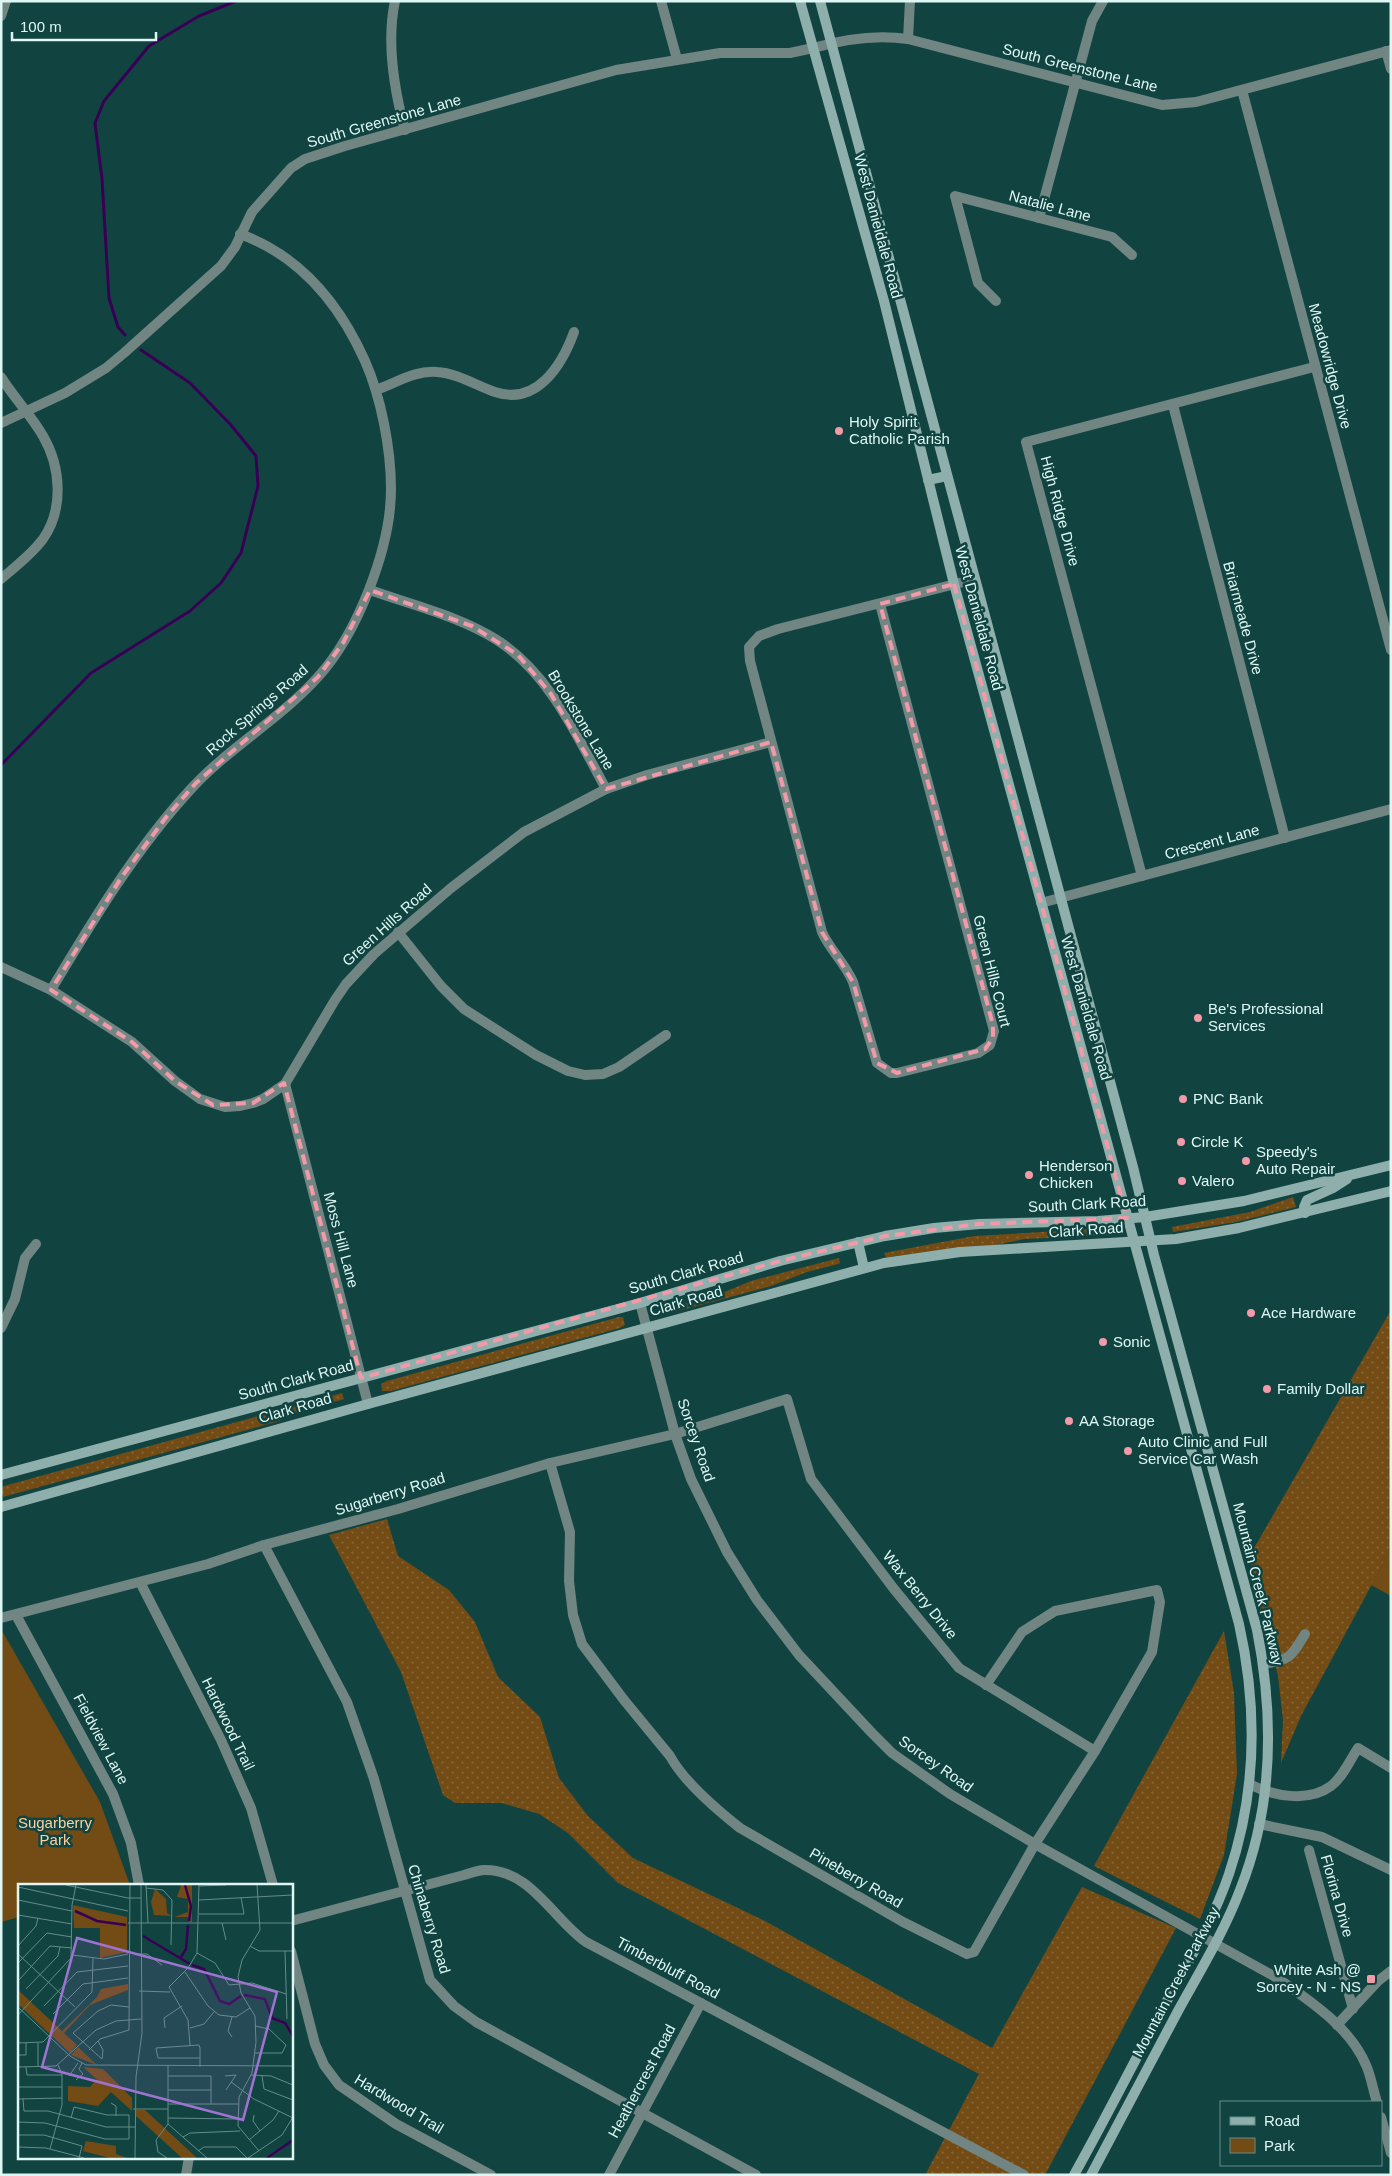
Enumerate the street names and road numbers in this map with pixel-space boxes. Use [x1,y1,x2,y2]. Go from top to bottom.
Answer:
street label: South Greenstone Lane [1001,40,1159,95]
street label: South Greenstone Lane [305,90,463,151]
street label: West Danieldale Road [851,152,906,300]
street label: Natalie Lane [1007,186,1093,225]
street label: Meadowridge Drive [1306,301,1355,430]
street label: High Ridge Drive [1038,454,1083,568]
street label: West Danieldale Road [952,544,1007,692]
street label: Briarmeade Drive [1220,559,1267,676]
street label: Rock Springs Road [202,661,311,758]
street label: Brookstone Lane [545,667,618,773]
street label: Crescent Lane [1163,821,1261,862]
street label: Green Hills Road [339,880,435,969]
street label: Green Hills Court [970,913,1015,1030]
street label: West Danieldale Road [1058,934,1115,1082]
street label: Moss Hill Lane [321,1190,362,1290]
street label: South Clark Road [1027,1192,1147,1215]
street label: Clark Road [1048,1218,1124,1241]
street label: South Clark Road [627,1248,745,1297]
street label: Clark Road [647,1282,724,1319]
street label: South Clark Road [236,1356,355,1403]
street label: Clark Road [256,1389,333,1426]
street label: Sorcey Road [674,1396,719,1484]
street label: Sugarberry Road [333,1469,447,1518]
street label: Mountain Creek Parkway [1230,1501,1287,1668]
street label: Wax Berry Drive [880,1547,961,1642]
street label: Hardwood Trail [199,1675,258,1773]
street label: Fieldview Lane [70,1691,132,1787]
street label: Sorcey Road [896,1732,977,1795]
street label: Pineberry Road [807,1844,906,1911]
street label: Florina Drive [1318,1853,1357,1939]
street label: Chinaberry Road [405,1862,454,1976]
street label: Mountain Creek Parkway [1129,1903,1223,2060]
street label: Timberbluff Road [614,1933,723,2002]
street label: Heathercrest Road [604,2021,679,2140]
street label: Hardwood Trail [352,2070,447,2137]

